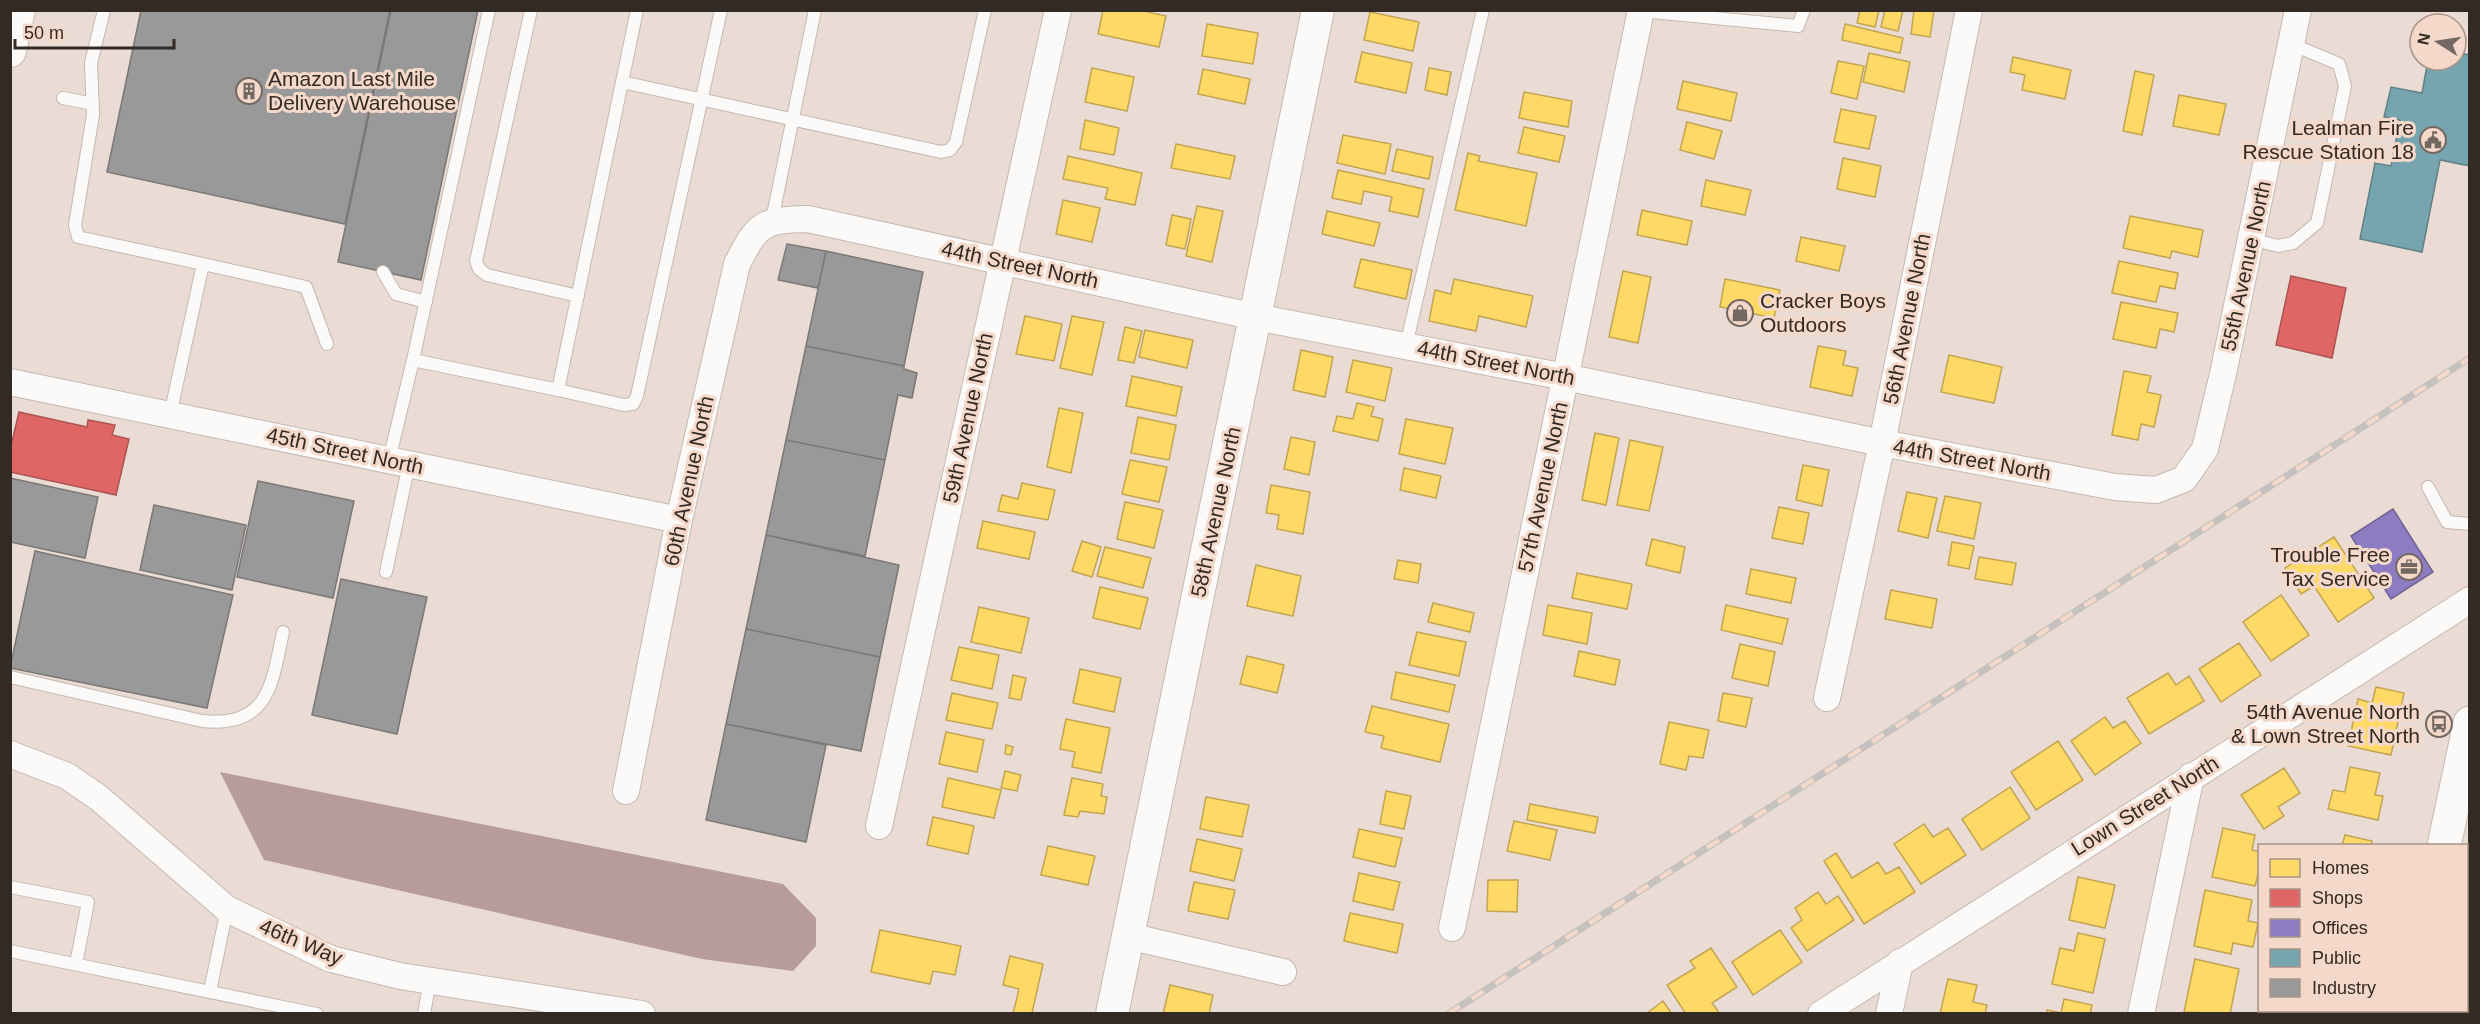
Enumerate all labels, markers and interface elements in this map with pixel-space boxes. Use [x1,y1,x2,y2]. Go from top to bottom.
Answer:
scale bar [15,12,174,50]
north arrow [2408,12,2468,72]
text: 50 m [24,23,64,43]
text: N [2414,32,2433,46]
place label: Amazon Last Mile Delivery Warehouse [268,67,456,114]
building icon: Amazon Last Mile Delivery Warehouse [234,76,264,106]
place label: Lealman Fire Rescue Station 18 [2242,116,2414,163]
public building icon: Lealman Fire Rescue Station 18 [2418,125,2448,155]
street label: 55th Avenue North [2216,179,2275,353]
street label: 56th Avenue North [1879,232,1934,406]
street label: 44th Street North [939,237,1101,292]
place label: Cracker Boys Outdoors [1760,289,1886,336]
shop icon: Cracker Boys Outdoors [1725,298,1755,328]
street label: 59th Avenue North [938,331,997,505]
street label: 44th Street North [1415,336,1577,389]
street label: 60th Avenue North [659,394,718,568]
street label: 57th Avenue North [1513,400,1572,574]
street label: 45th Street North [264,423,426,478]
street label: 58th Avenue North [1186,425,1245,599]
street label: 44th Street North [1891,434,2053,485]
place label: Trouble Free Tax Service [2271,543,2390,590]
office icon: Trouble Free Tax Service [2394,552,2424,582]
place label: 54th Avenue North & Lown Street North [2231,700,2420,747]
bus stop icon: 54th Avenue North & Lown Street North [2424,709,2454,739]
street label: Lown Street North [2067,751,2223,860]
legend [2258,844,2468,1012]
text: Homes [2312,858,2369,878]
text: Shops [2312,888,2363,908]
street label: 46th Way [256,914,347,969]
text: Offices [2312,918,2368,938]
text: Public [2312,948,2361,968]
text: Industry [2312,978,2376,998]

